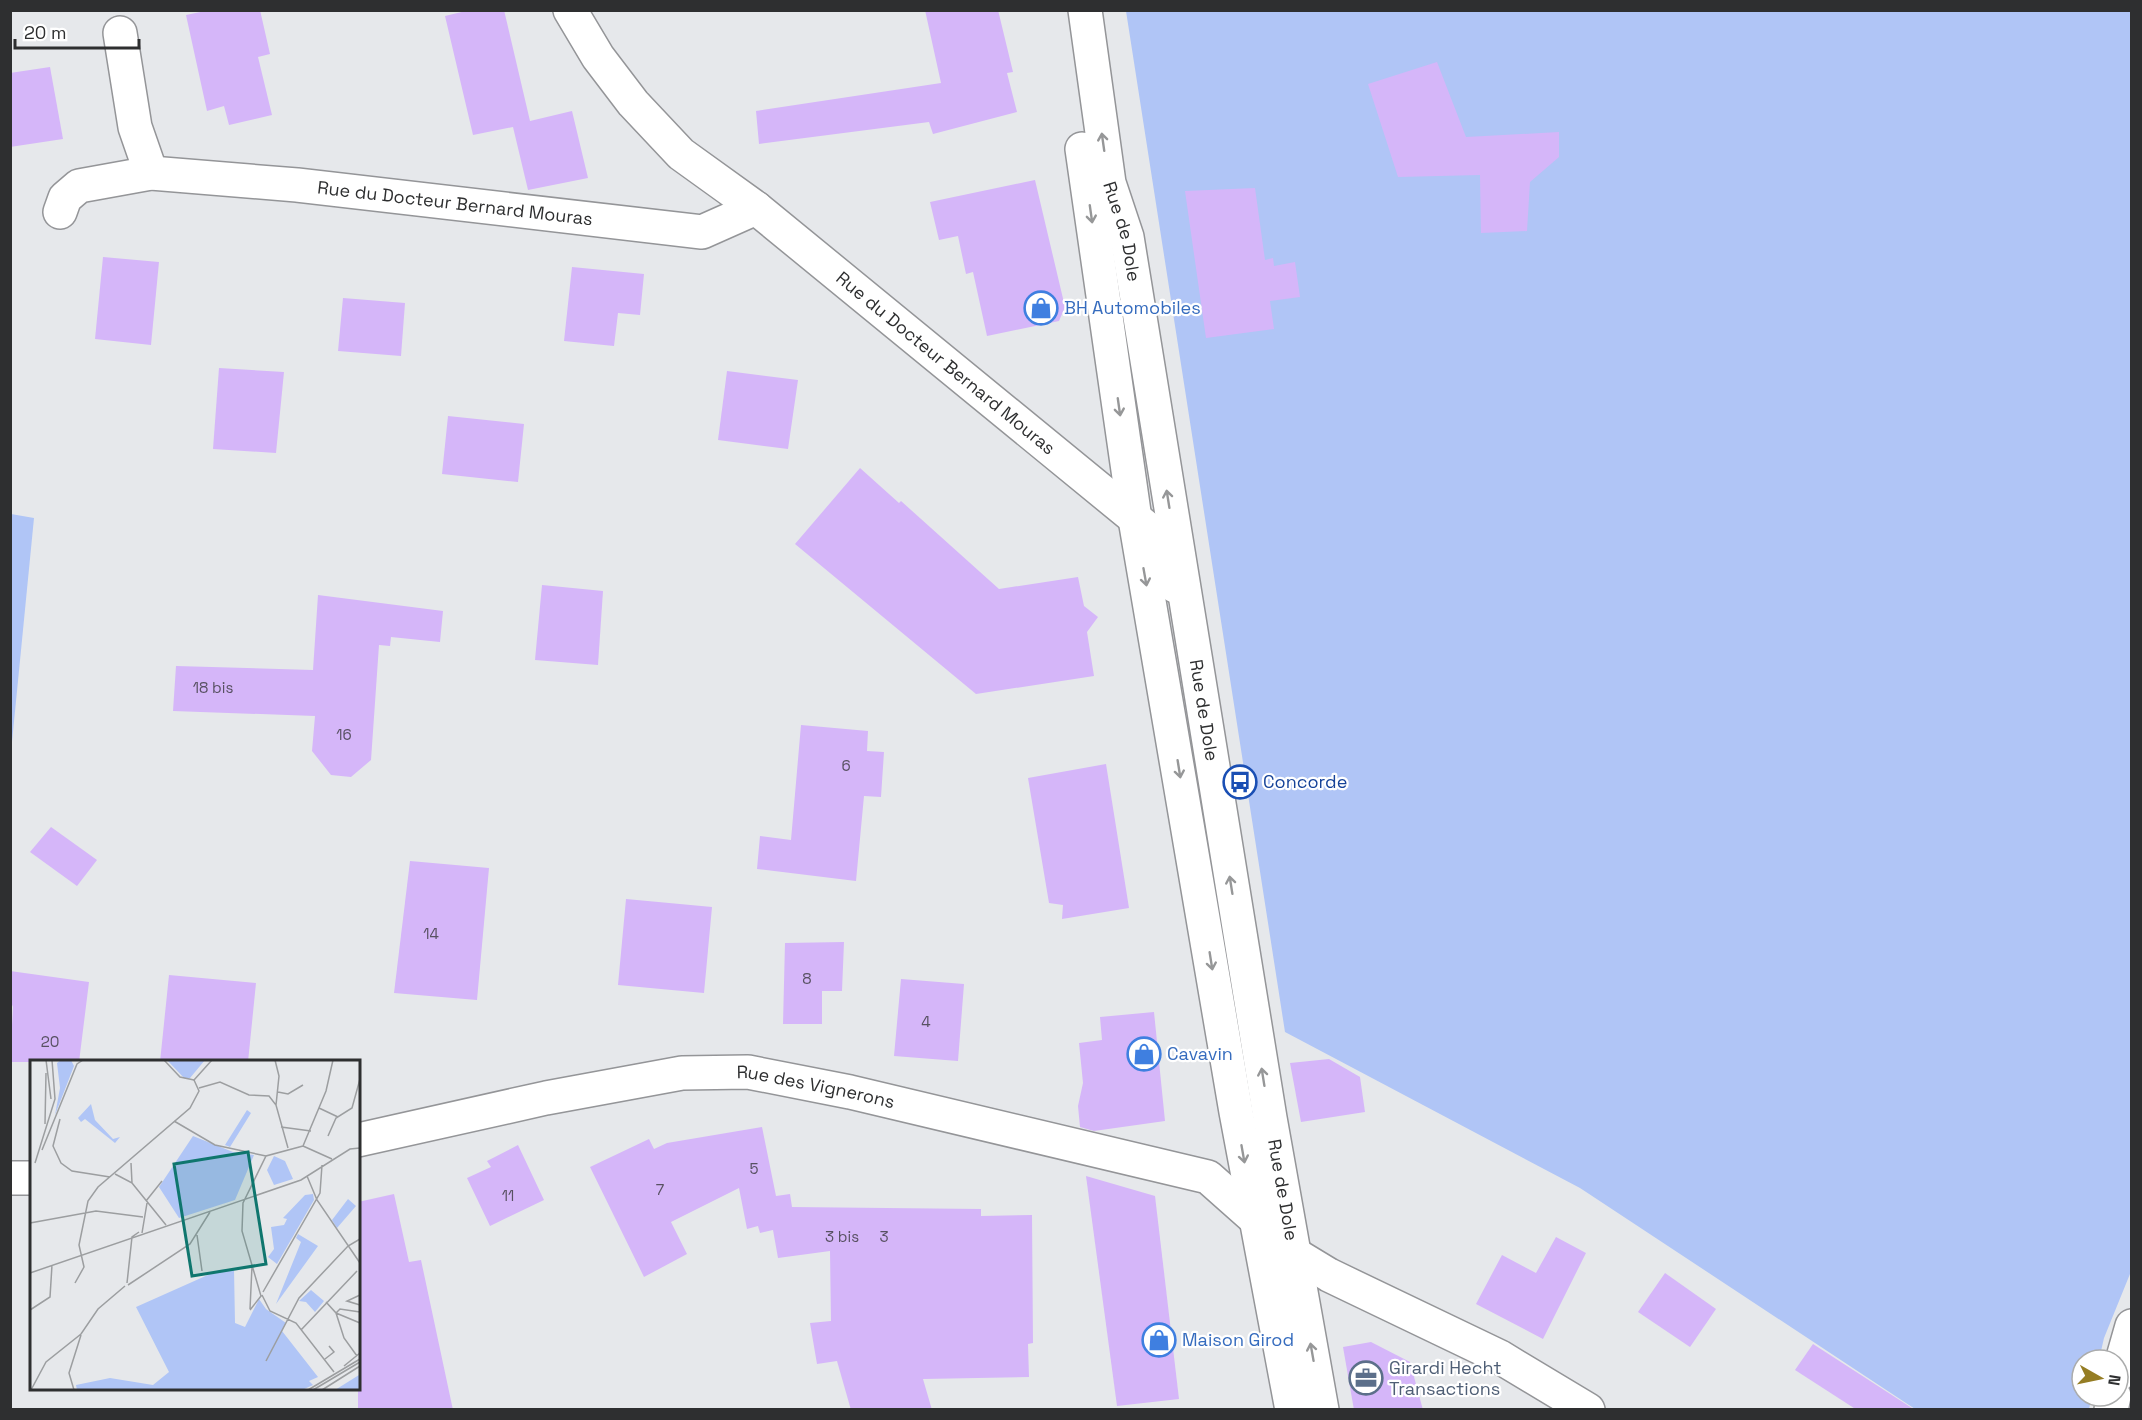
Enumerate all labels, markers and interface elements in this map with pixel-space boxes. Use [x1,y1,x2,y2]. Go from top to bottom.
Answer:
scale bar [15,12,140,50]
text: 20 m [24,21,67,44]
one-way arrow [1098,133,1109,153]
street label: Rue du Docteur Bernard Mouras [316,175,594,230]
street label: Rue de Dole [1098,178,1146,283]
one-way arrow [1086,204,1097,223]
street label: Rue du Docteur Bernard Mouras [831,266,1060,459]
shop icon: BH Automobiles [1023,290,1059,326]
place label: BH Automobiles [1064,296,1201,319]
one-way arrow [1113,397,1124,416]
one-way arrow [1163,489,1174,509]
one-way arrow [1140,567,1151,586]
street label: Rue de Dole [1185,658,1224,763]
house number: 18 bis [193,678,233,697]
house number: 16 [336,725,352,744]
house number: 6 [841,756,851,775]
one-way arrow [1173,759,1184,778]
bus stop icon: Concorde [1222,764,1258,800]
place label: Concorde [1263,770,1347,793]
one-way arrow [1226,875,1237,895]
house number: 14 [423,924,439,943]
one-way arrow [1205,951,1216,971]
house number: 8 [802,969,812,988]
house number: 4 [921,1012,931,1031]
house number: 20 [41,1032,59,1051]
shop icon: Cavavin [1126,1036,1162,1072]
place label: Cavavin [1167,1042,1233,1065]
inset map [30,1060,360,1390]
street label: Rue des Vignerons [736,1060,897,1113]
one-way arrow [1258,1068,1269,1088]
street label: Rue de Dole [1263,1137,1304,1242]
one-way arrow [1238,1143,1249,1163]
house number: 5 [750,1159,759,1178]
house number: 7 [656,1180,664,1199]
house number: 11 [502,1186,514,1205]
house number: 3 bis [825,1227,859,1246]
house number: 3 [879,1227,889,1246]
shop icon: Maison Girod [1141,1322,1177,1358]
place label: Maison Girod [1182,1328,1294,1351]
one-way arrow [1306,1343,1317,1362]
north arrow [2070,1348,2130,1408]
place label: Girardi Hecht Transactions [1389,1356,1502,1400]
office icon: Girardi Hecht Transactions [1348,1360,1384,1396]
text: N [2103,1373,2126,1387]

